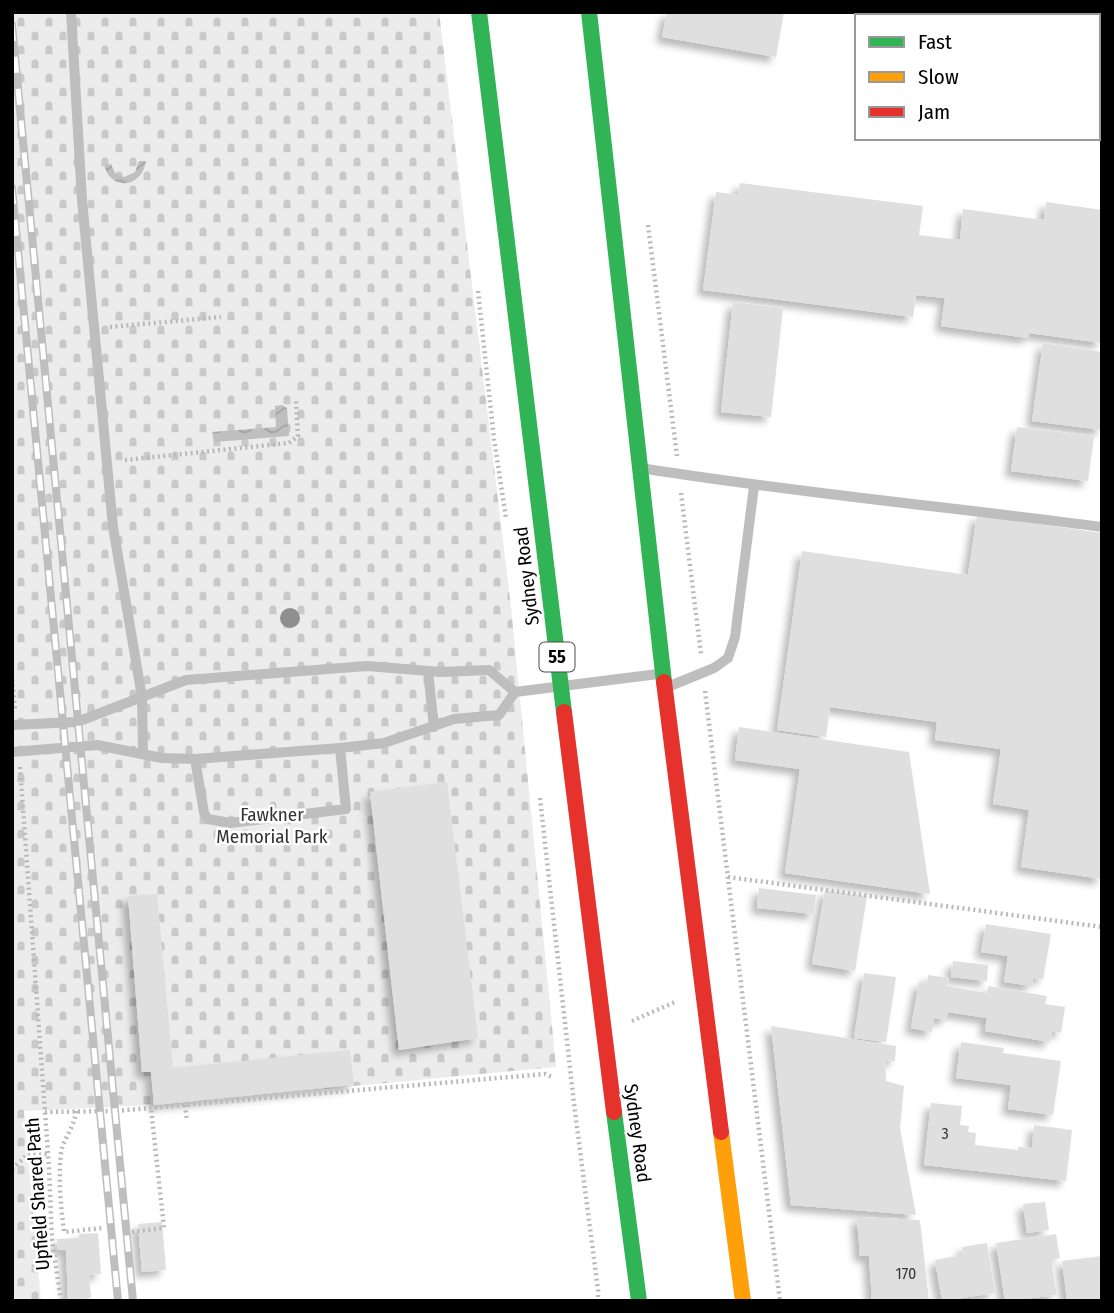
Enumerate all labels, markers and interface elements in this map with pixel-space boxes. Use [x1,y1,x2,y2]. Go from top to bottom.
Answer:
legend [855,14,1100,140]
text: Fast [918,29,952,55]
text: Slow [918,64,959,90]
text: Jam [918,99,950,125]
street label: Sydney Road [509,525,544,627]
road number: 55 [540,642,574,672]
park label: Fawkner Memorial Park [216,803,328,848]
street label: Sydney Road [619,1082,656,1184]
street label: Upfield Shared Path [21,1117,54,1271]
house number: 3 [941,1124,949,1143]
house number: 170 [896,1264,916,1283]

